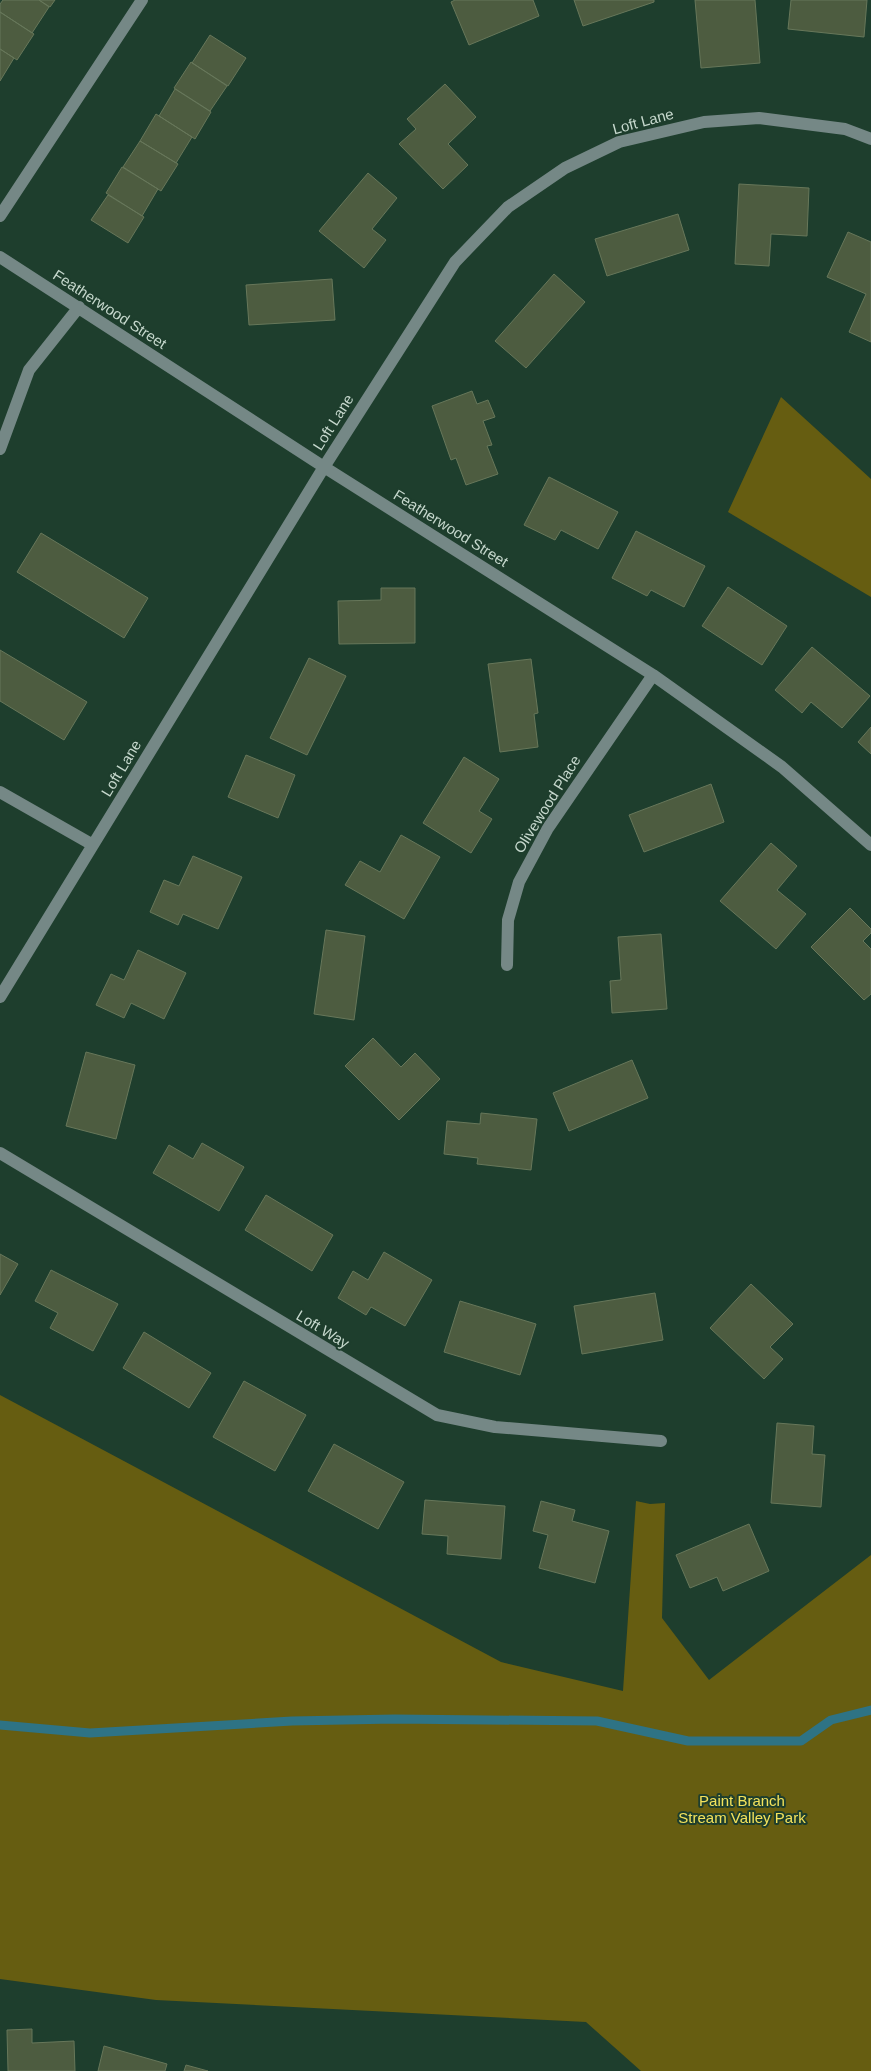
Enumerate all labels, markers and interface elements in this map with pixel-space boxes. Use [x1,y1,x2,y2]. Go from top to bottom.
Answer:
street label: Loft Lane [611,105,675,137]
street label: Featherwood Street [50,266,171,352]
street label: Loft Lane [309,391,357,453]
street label: Featherwood Street [391,486,512,571]
street label: Loft Lane [98,737,144,799]
street label: Olivewood Place [510,752,584,856]
street label: Loft Way [293,1307,353,1352]
park label: Paint Branch Stream Valley Park [678,1792,806,1826]

